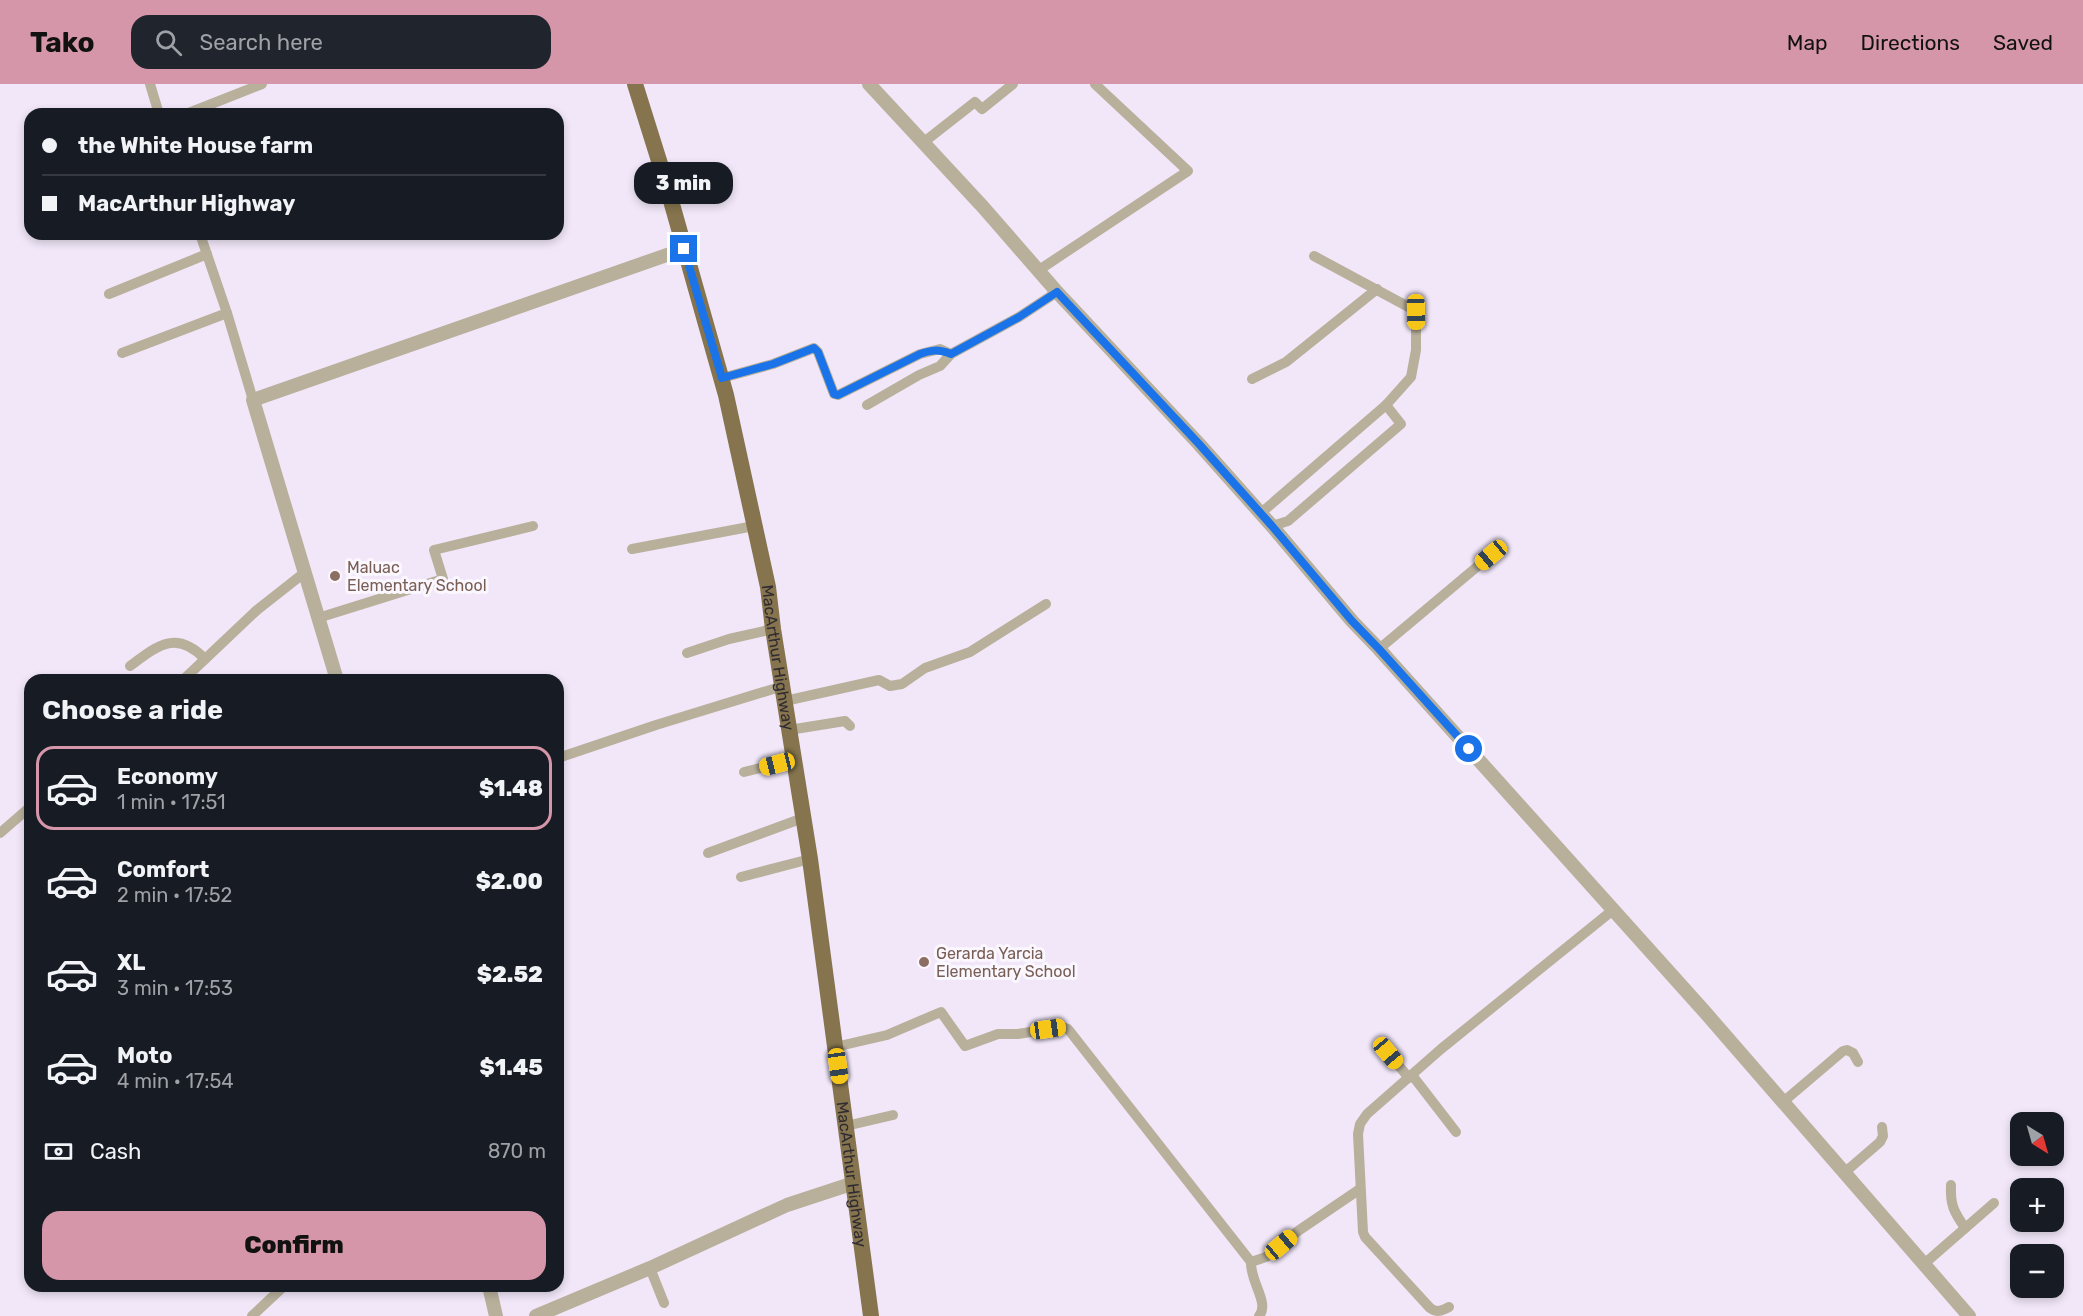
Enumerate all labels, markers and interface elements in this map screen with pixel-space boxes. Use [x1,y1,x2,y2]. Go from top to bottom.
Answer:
search box [131,15,551,69]
text: Tako [30,26,95,59]
icon: search [152,26,185,59]
text: Search here [200,29,323,56]
text: Map [1787,30,1828,55]
text: Directions [1861,30,1960,55]
text: Saved [1993,30,2053,55]
text: the White House farm [78,132,313,159]
callout: 3 min [634,162,734,204]
text: 3 min [656,171,711,195]
text: MacArthur Highway [78,190,295,217]
route end [670,235,697,262]
car [1407,294,1425,330]
car [1471,537,1511,573]
place label: Maluac Elementary School [347,558,487,595]
marker: Maluac Elementary School [328,569,342,583]
street label: MacArthur Highway [758,584,798,732]
text: Choose a ride [42,694,223,726]
route start [1455,735,1482,762]
car [757,751,797,777]
icon: car [45,761,99,815]
text: Economy [117,763,218,790]
text: $1.48 [479,775,543,802]
text: 1 min · 17:51 [117,790,226,814]
icon: car [45,854,99,908]
text: Comfort [117,856,209,883]
text: $2.00 [476,868,543,895]
text: 2 min · 17:52 [117,883,232,907]
place label: Gerarda Yarcia Elementary School [936,944,1076,981]
icon: car [45,947,99,1001]
text: XL [117,949,145,976]
marker: Gerarda Yarcia Elementary School [917,955,931,969]
text: $2.52 [477,961,543,988]
text: 3 min · 17:53 [117,976,233,1000]
car [1029,1018,1067,1040]
car [1370,1033,1406,1073]
icon: car [45,1040,99,1094]
text: Moto [117,1042,172,1069]
car [827,1047,849,1085]
text: $1.45 [479,1054,543,1081]
text: 4 min · 17:54 [117,1069,234,1093]
street label: MacArthur Highway [832,1100,871,1249]
north arrow [2010,1112,2064,1166]
map controls [2010,1112,2064,1298]
icon: cash [42,1135,75,1168]
text: Cash [90,1138,141,1165]
text: 870 m [488,1139,546,1163]
button: + [2010,1178,2064,1232]
button: Confirm [42,1211,546,1280]
car [1261,1227,1301,1263]
button: − [2010,1244,2064,1298]

